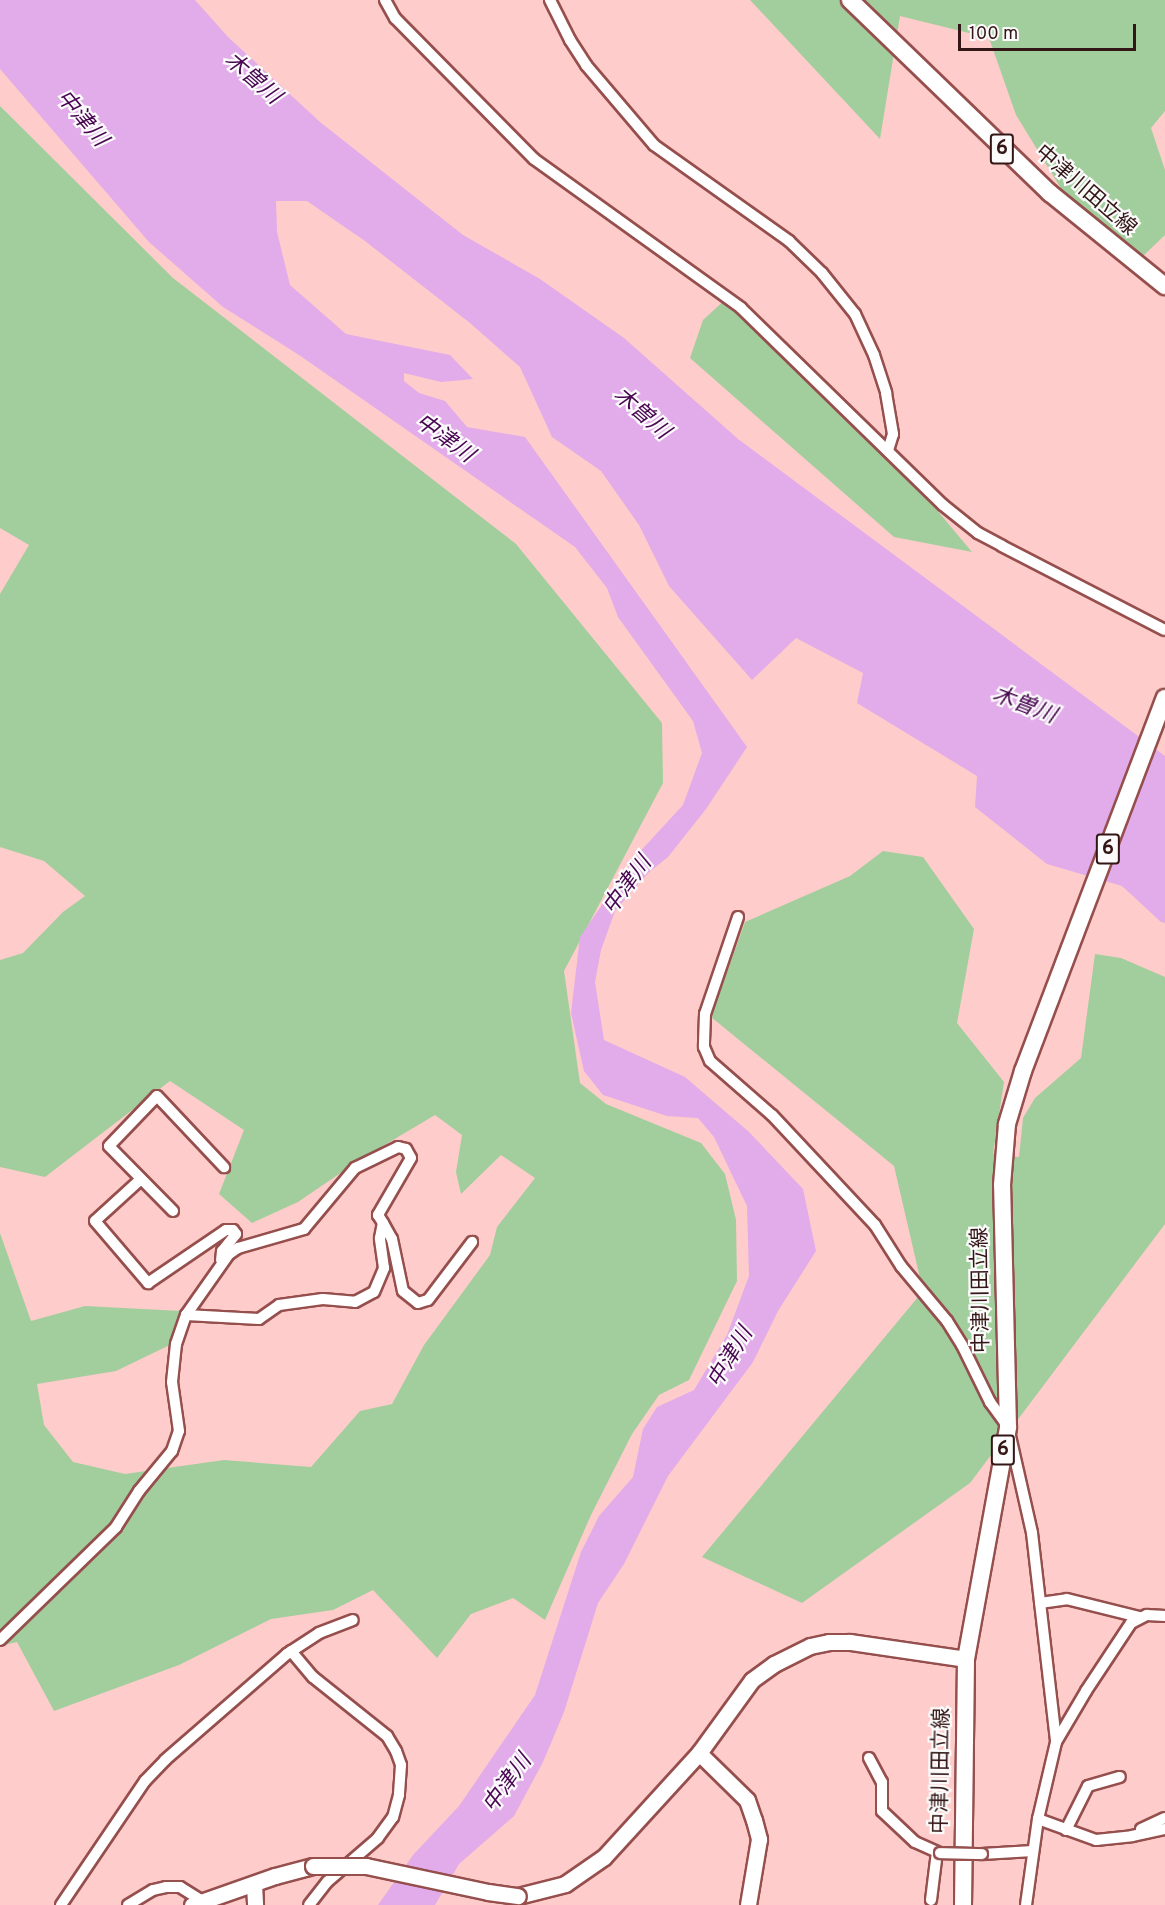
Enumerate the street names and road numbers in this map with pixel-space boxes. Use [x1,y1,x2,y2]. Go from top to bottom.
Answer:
road number: 6 [988,132,1016,166]
street label: 中津川田立線 [1029,140,1141,242]
road number: 6 [1094,832,1122,866]
street label: 中津川田立線 [968,1227,996,1353]
road number: 6 [990,1433,1016,1467]
street label: 中津川田立線 [928,1708,956,1834]

